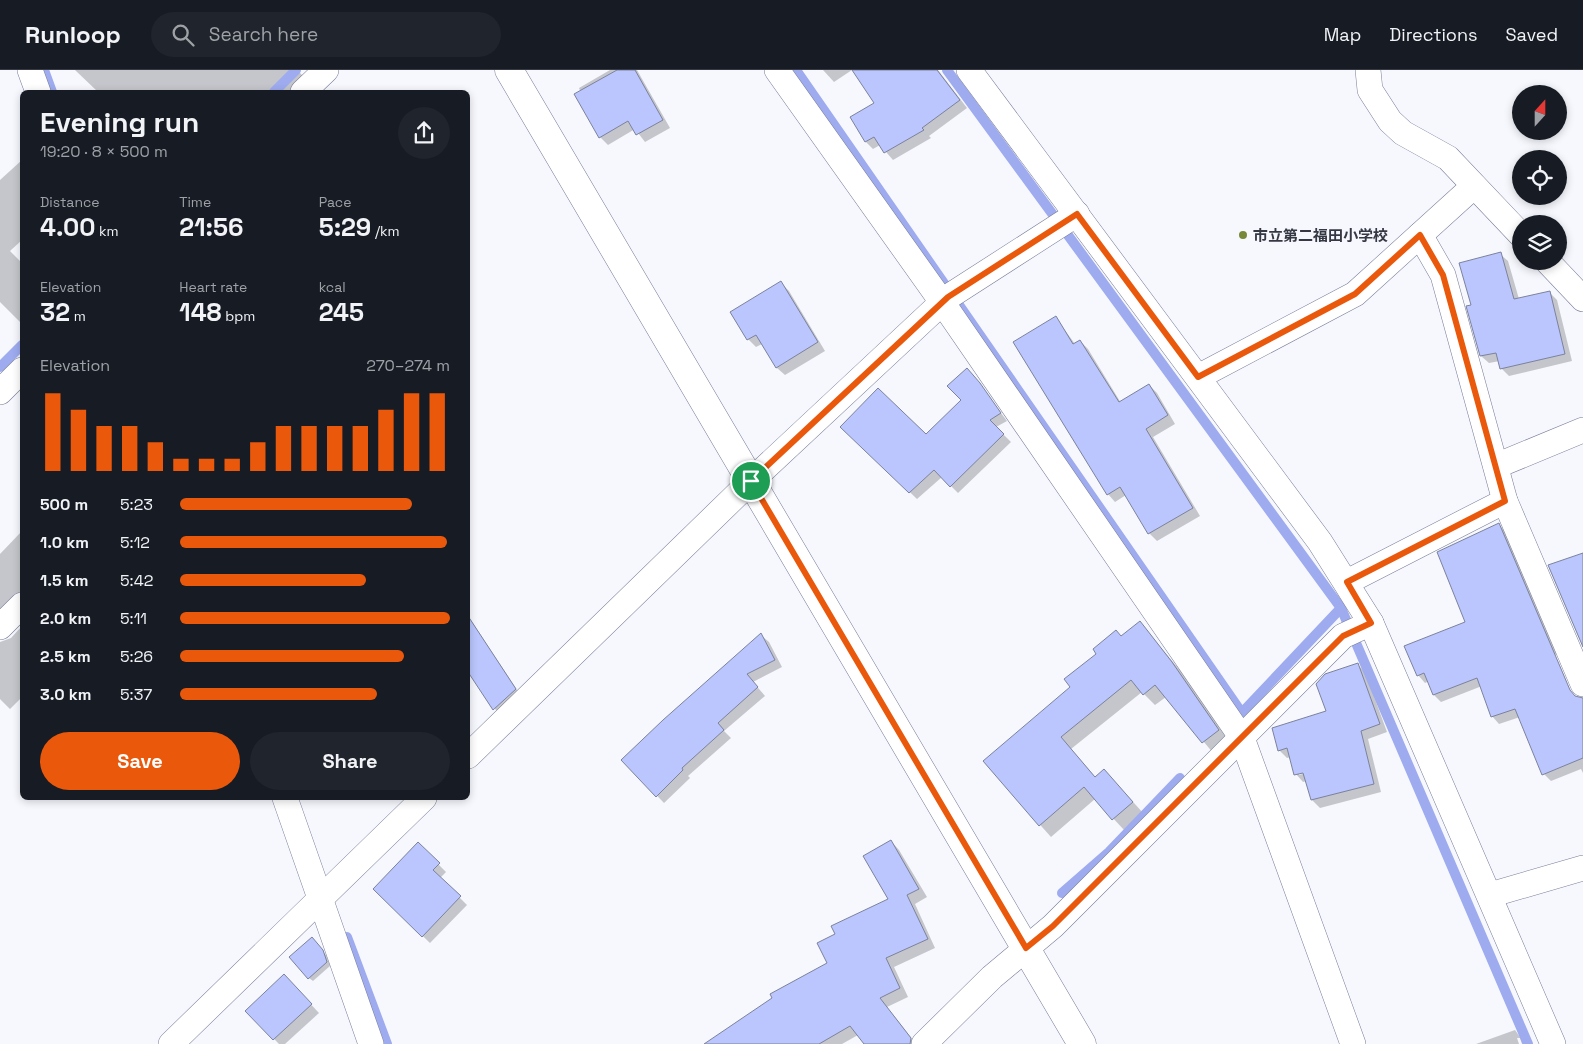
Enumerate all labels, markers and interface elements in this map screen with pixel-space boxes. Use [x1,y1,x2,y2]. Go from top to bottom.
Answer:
search box [151,12,501,57]
text: Runloop [25,19,121,50]
icon: search [169,21,197,49]
text: Search here [209,22,318,47]
text: Map [1324,23,1361,46]
text: Directions [1389,23,1478,46]
text: Saved [1506,23,1558,46]
north arrow [1512,85,1568,140]
map controls [1512,85,1567,270]
text: Evening run [40,104,199,140]
button: share [398,107,450,159]
text: 19:20 · 8 × 500 m [40,141,168,162]
button: locate [1512,150,1567,205]
text: Distance [40,193,100,211]
text: Time [179,193,211,211]
text: Pace [319,193,351,211]
text: 4.00 [40,211,95,243]
text: 21:56 [179,211,243,243]
text: 5:29 [319,211,371,243]
button: layers [1512,215,1567,270]
text: km [95,222,119,240]
text: /km [371,222,400,240]
place label: 市立第二福田小学校 [1253,226,1388,245]
marker: 市立第二福田小学校 [1237,229,1249,241]
text: Elevation [40,278,101,296]
text: Heart rate [179,278,247,296]
text: kcal [319,278,346,296]
text: 32 [40,296,70,328]
text: 148 [179,296,222,328]
text: 245 [319,296,364,328]
text: m [70,307,86,325]
text: bpm [222,307,255,325]
text: Elevation [40,355,110,376]
text: 270–274 m [366,355,450,376]
pin [730,460,772,502]
icon: arrive [737,467,765,495]
text: 500 m [40,494,88,515]
text: 5:23 [120,494,153,515]
text: 1.0 km [40,532,89,553]
text: 5:12 [120,532,150,553]
text: 1.5 km [40,570,88,591]
text: 5:42 [120,570,153,591]
text: 2.0 km [40,608,91,629]
text: 5:11 [120,608,147,629]
text: 2.5 km [40,646,91,667]
text: 5:26 [120,646,153,667]
text: 3.0 km [40,684,91,705]
text: 5:37 [120,684,152,705]
button: Save [40,732,240,790]
button: Share [250,732,450,790]

